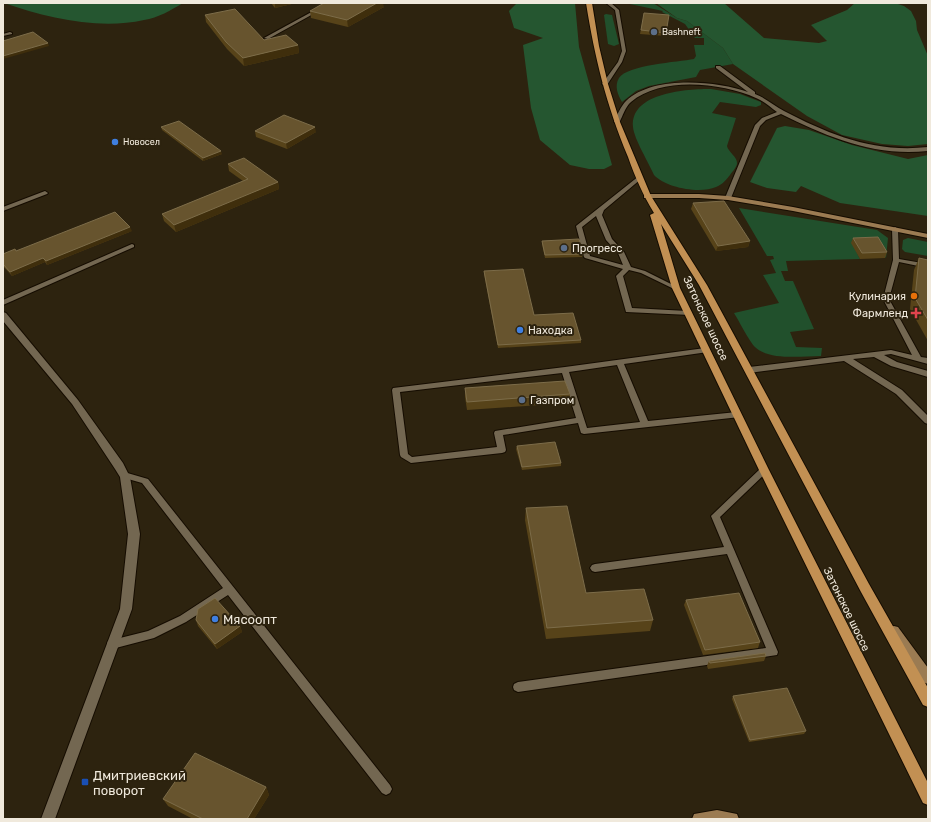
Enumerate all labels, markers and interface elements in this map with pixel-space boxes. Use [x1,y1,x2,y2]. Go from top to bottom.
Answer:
marker: Bashneft [649,27,659,37]
place label: Bashneft [662,27,701,37]
marker: Новосел [110,137,120,147]
place label: Новосел [123,137,160,147]
place label: Прогресс [572,242,622,255]
marker: Прогресс [559,243,569,253]
street label: Затонское шоссе [680,274,731,363]
place label: Кулинария [849,290,906,303]
marker: Кулинария [909,291,919,301]
place label: Фармленд [853,307,908,320]
marker: Фармленд [911,308,921,318]
place label: Находка [528,324,573,337]
marker: Находка [515,325,525,335]
place label: Газпром [530,394,574,407]
marker: Газпром [517,395,527,405]
street label: Затонское шоссе [821,565,872,653]
place label: Мясоопт [223,612,277,627]
marker: Мясоопт [210,614,220,624]
place label: Дмитриевский поворот [93,768,186,798]
marker: Дмитриевский поворот [80,777,90,787]

